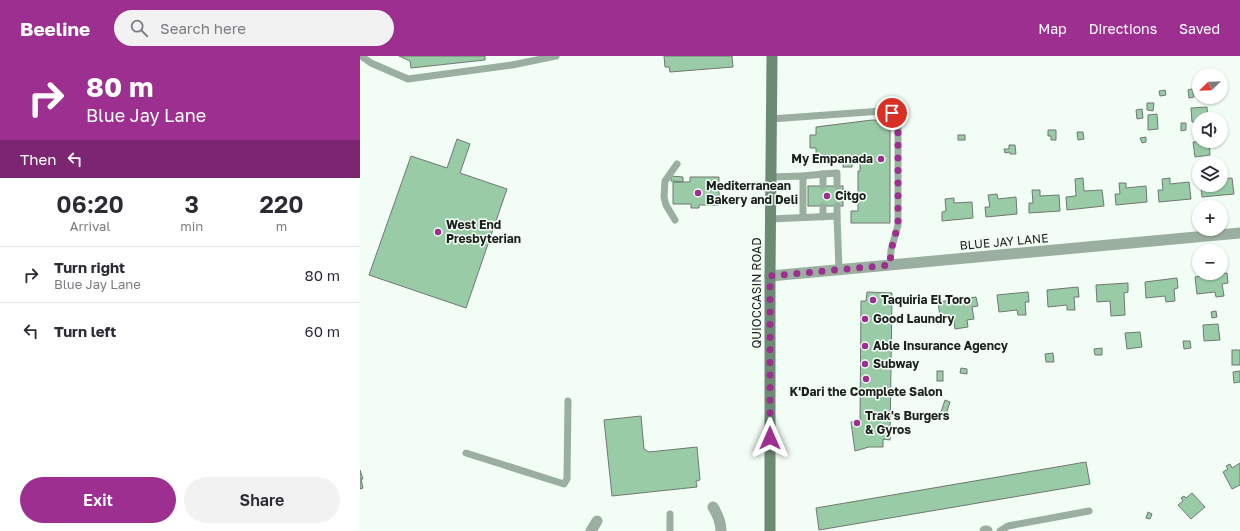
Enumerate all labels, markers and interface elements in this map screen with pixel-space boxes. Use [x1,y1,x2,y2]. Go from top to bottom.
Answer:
search box [114,10,394,46]
text: Beeline [20,17,90,40]
icon: search [128,17,150,39]
text: Search here [160,19,246,37]
text: Map [1038,20,1067,37]
text: Directions [1089,20,1157,37]
text: Saved [1179,20,1220,37]
north arrow [1192,68,1228,104]
map controls [1192,68,1228,280]
text: 80 m [86,70,154,103]
icon: right [20,72,72,124]
pin [875,96,909,130]
icon: arrive [881,102,903,124]
text: Blue Jay Lane [86,104,206,126]
button: sound [1192,112,1228,148]
icon: left [64,148,86,170]
text: Then [20,150,56,168]
place label: My Empanada [791,151,873,166]
marker: My Empanada [876,154,886,164]
button: layers [1192,156,1228,192]
place label: Mediterranean Bakery and Deli [706,178,798,207]
marker: Mediterranean Bakery and Deli [693,188,703,198]
place label: Citgo [835,188,866,203]
text: 06:20 [56,189,124,218]
text: 3 [184,189,199,218]
text: 220 [260,189,304,218]
marker: Citgo [822,191,832,201]
button: + [1192,200,1228,236]
place label: West End Presbyterian [446,217,521,246]
text: Arrival [70,218,110,234]
text: min [180,218,203,234]
text: m [276,218,287,234]
marker: West End Presbyterian [433,227,443,237]
street label: BLUE JAY LANE [959,230,1049,253]
street label: QUIOCCASIN ROAD [749,237,764,349]
button: − [1192,244,1228,280]
text: Turn right [54,258,125,276]
icon: right [20,264,42,286]
text: 80 m [305,266,340,284]
text: Blue Jay Lane [54,276,141,292]
place label: Taquiria El Toro [881,292,971,307]
marker: Taquiria El Toro [868,295,878,305]
place label: Good Laundry [873,311,955,326]
marker: Good Laundry [860,314,870,324]
icon: left [20,320,42,342]
text: Turn left [54,322,116,340]
text: 60 m [305,322,340,340]
place label: Able Insurance Agency [873,338,1009,353]
marker: Able Insurance Agency [860,341,870,351]
place label: Subway [873,356,920,371]
marker: Subway [860,359,870,369]
marker: K'Dari the Complete Salon [861,374,871,384]
place label: K'Dari the Complete Salon [789,384,943,399]
place label: Trak's Burgers & Gyros [865,408,950,437]
position arrow [749,417,791,459]
marker: Trak's Burgers & Gyros [852,418,862,428]
button: Exit [20,477,176,523]
button: Share [184,477,340,523]

